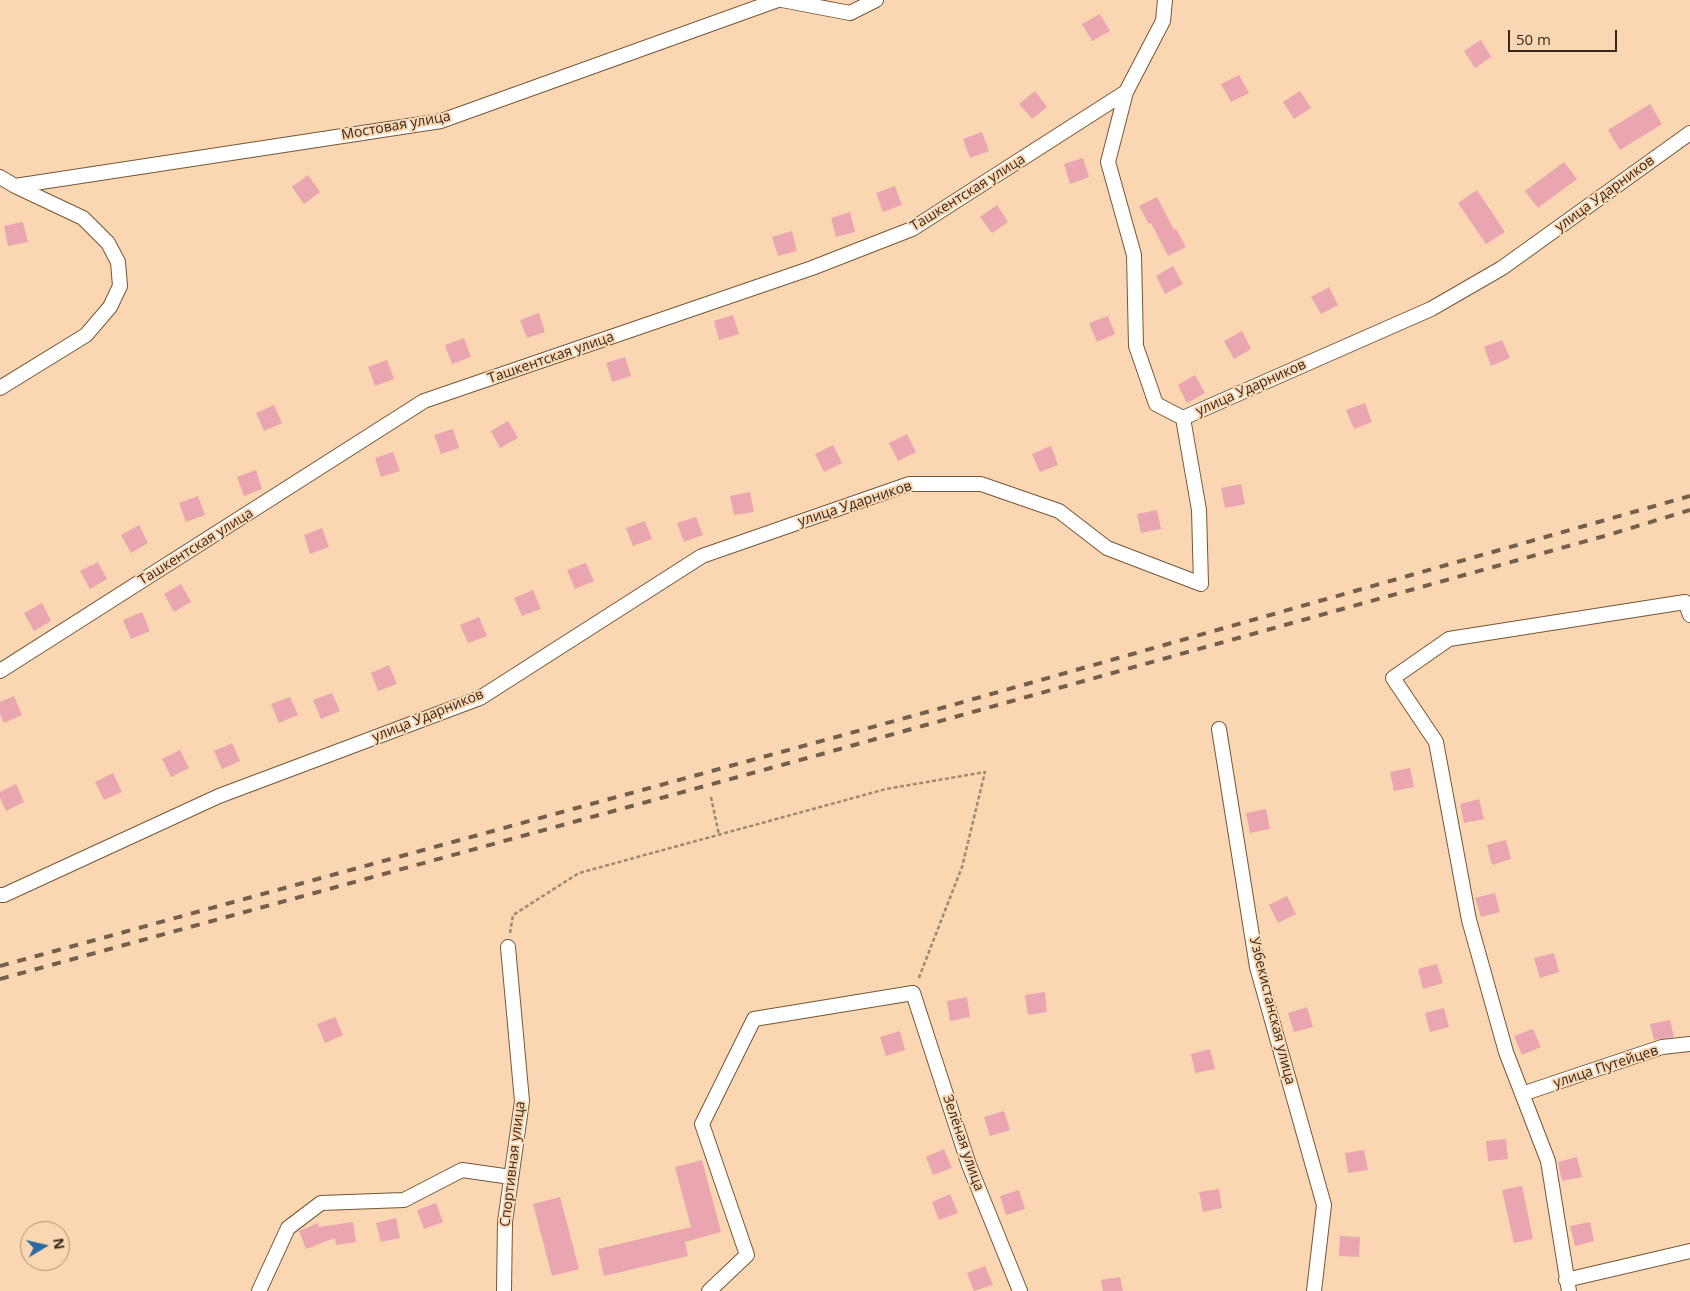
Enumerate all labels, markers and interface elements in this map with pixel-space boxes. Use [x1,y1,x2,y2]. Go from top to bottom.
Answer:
scale bar [1510,20,1619,52]
text: 50 m [1516,29,1551,49]
street label: Мостовая улица [340,108,452,144]
street label: Ташкентская улица [908,151,1028,235]
street label: улица Ударников [1552,152,1658,236]
street label: Ташкентская улица [486,329,616,387]
street label: улица Ударников [1193,356,1309,420]
street label: улица Ударников [796,478,914,530]
street label: Ташкентская улица [136,505,256,589]
street label: улица Ударников [370,686,486,746]
street label: Узбекистанская улица [1246,936,1298,1086]
street label: улица Путейцев [1551,1042,1661,1092]
street label: Зелёная улица [939,1093,987,1193]
street label: Спортивная улица [497,1100,529,1228]
north arrow [20,1221,70,1271]
text: N [49,1237,70,1251]

